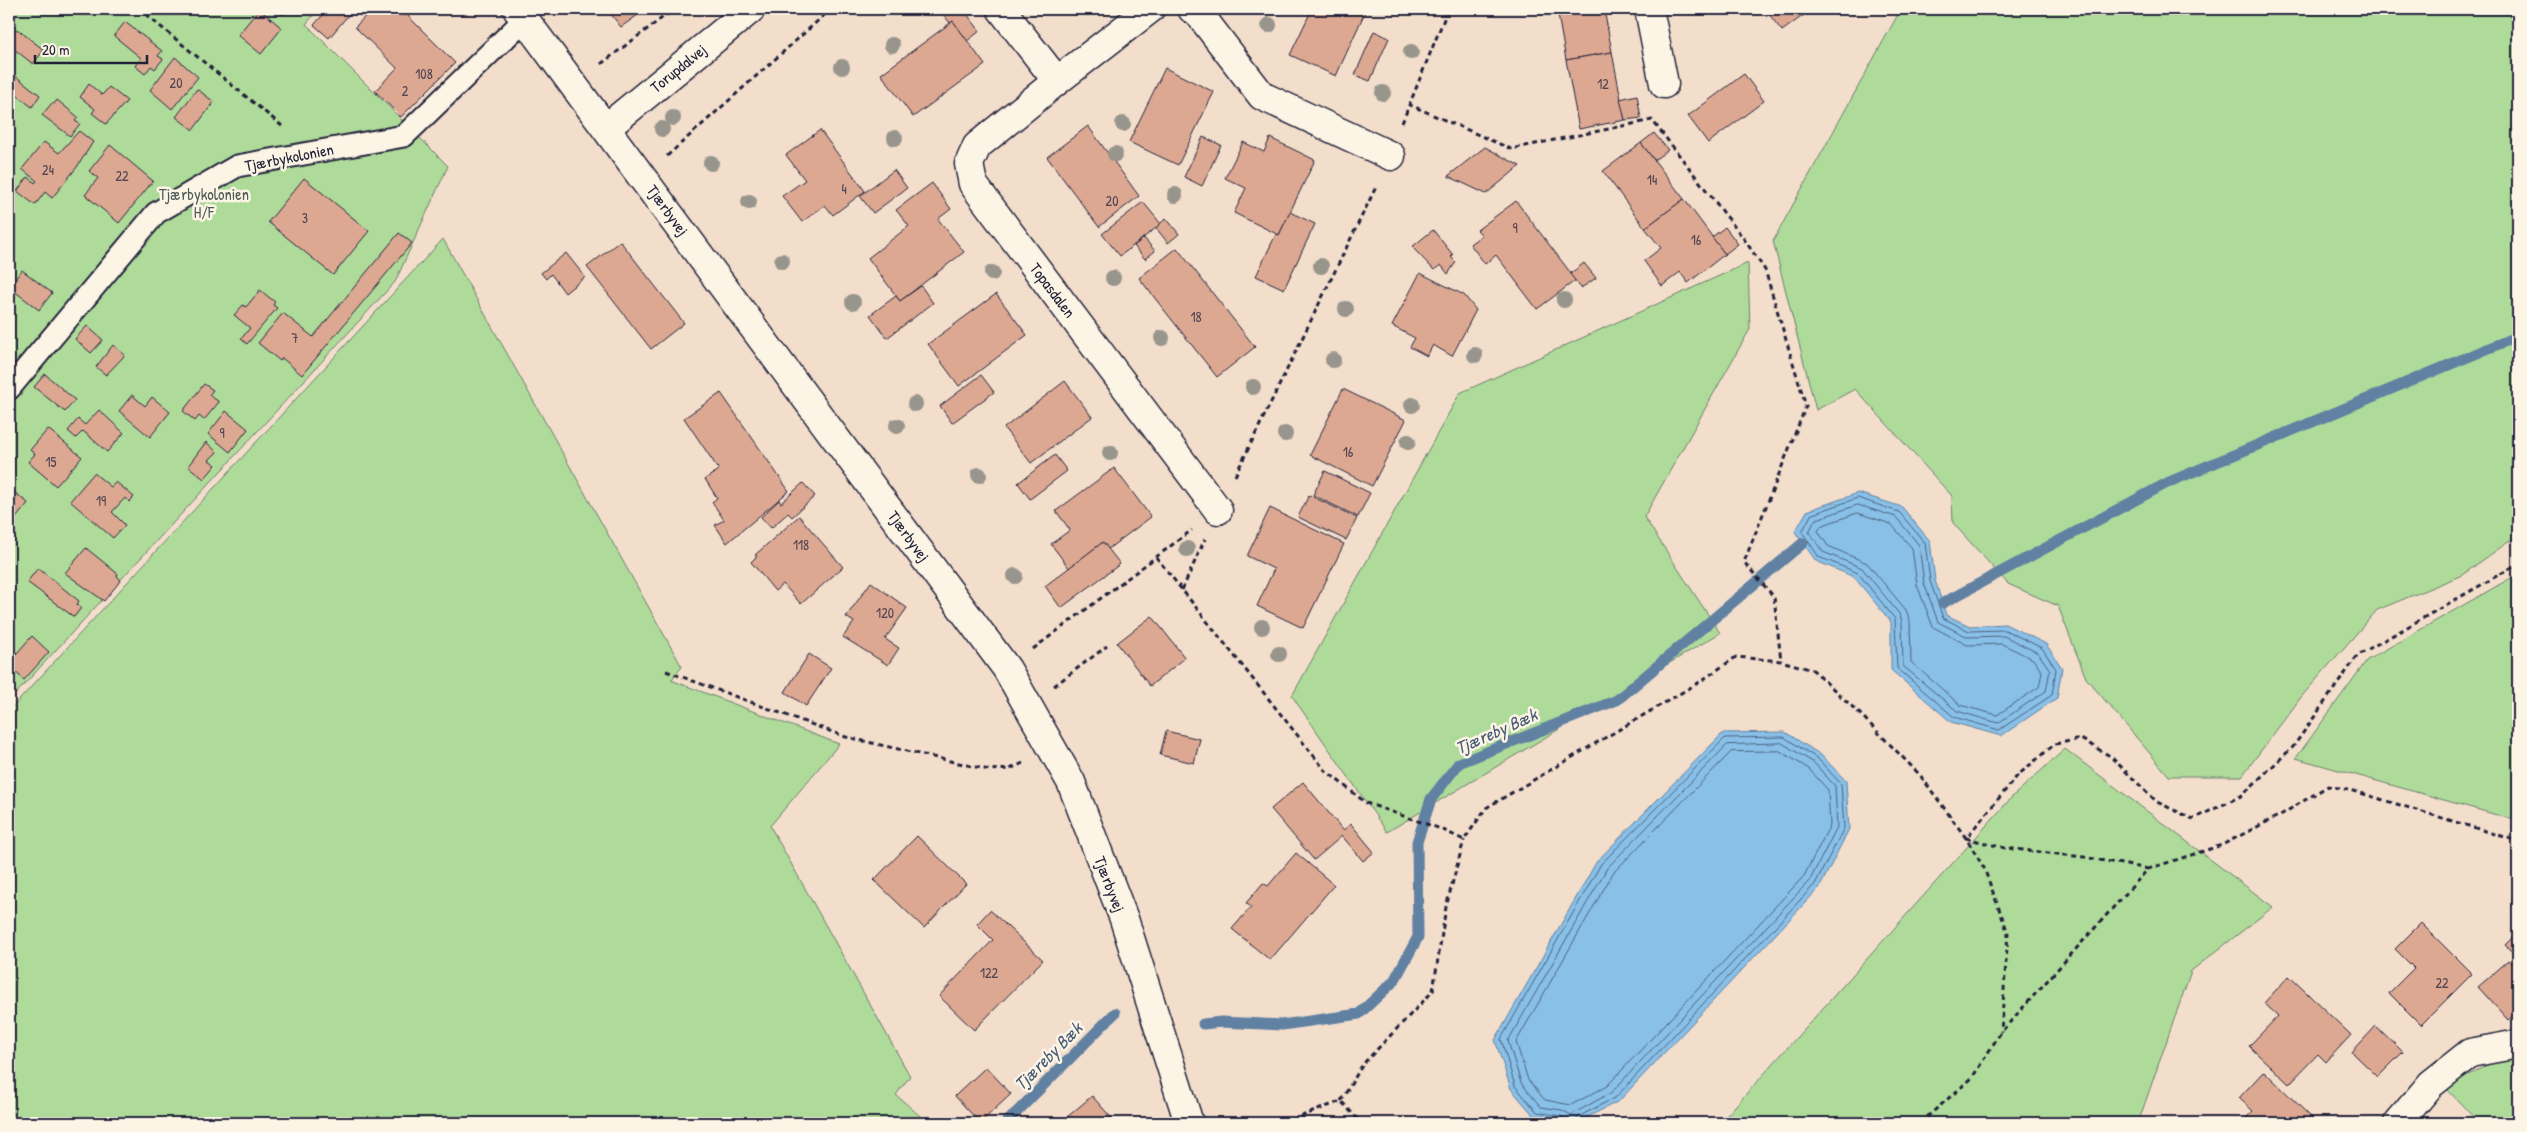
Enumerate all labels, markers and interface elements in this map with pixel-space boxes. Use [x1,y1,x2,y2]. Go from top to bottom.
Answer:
scale bar [35,32,148,64]
street label: Torupdalvej [645,38,711,98]
text: 20 m [42,39,69,60]
house number: 108 [415,64,433,83]
house number: 20 [170,73,182,92]
house number: 12 [1597,74,1609,93]
house number: 2 [402,81,409,100]
street label: Tjærbykolonien [243,138,335,176]
house number: 24 [42,160,54,179]
house number: 22 [115,166,129,185]
house number: 14 [1647,170,1657,189]
house number: 4 [841,179,847,198]
street label: Tjærbyvej [642,180,694,240]
park label: Tjærbykolonien H/F [159,183,249,223]
house number: 20 [1106,191,1118,210]
house number: 3 [302,208,308,227]
house number: 9 [1512,218,1518,237]
house number: 16 [1691,230,1702,249]
street label: Topasdalen [1025,258,1081,322]
house number: 18 [1190,307,1202,326]
house number: 7 [292,328,299,347]
house number: 9 [219,423,225,442]
house number: 16 [1343,442,1354,461]
house number: 15 [45,452,57,471]
house number: 19 [96,491,106,510]
street label: Tjærbyvej [883,506,935,566]
house number: 118 [793,535,809,554]
house number: 120 [876,603,894,622]
water label: Tjæreby Bæk [1451,701,1542,760]
street label: Tjærbyvej [1089,853,1131,915]
house number: 122 [980,963,999,982]
house number: 22 [2435,973,2449,992]
water label: Tjæreby Bæk [1008,1015,1089,1096]

